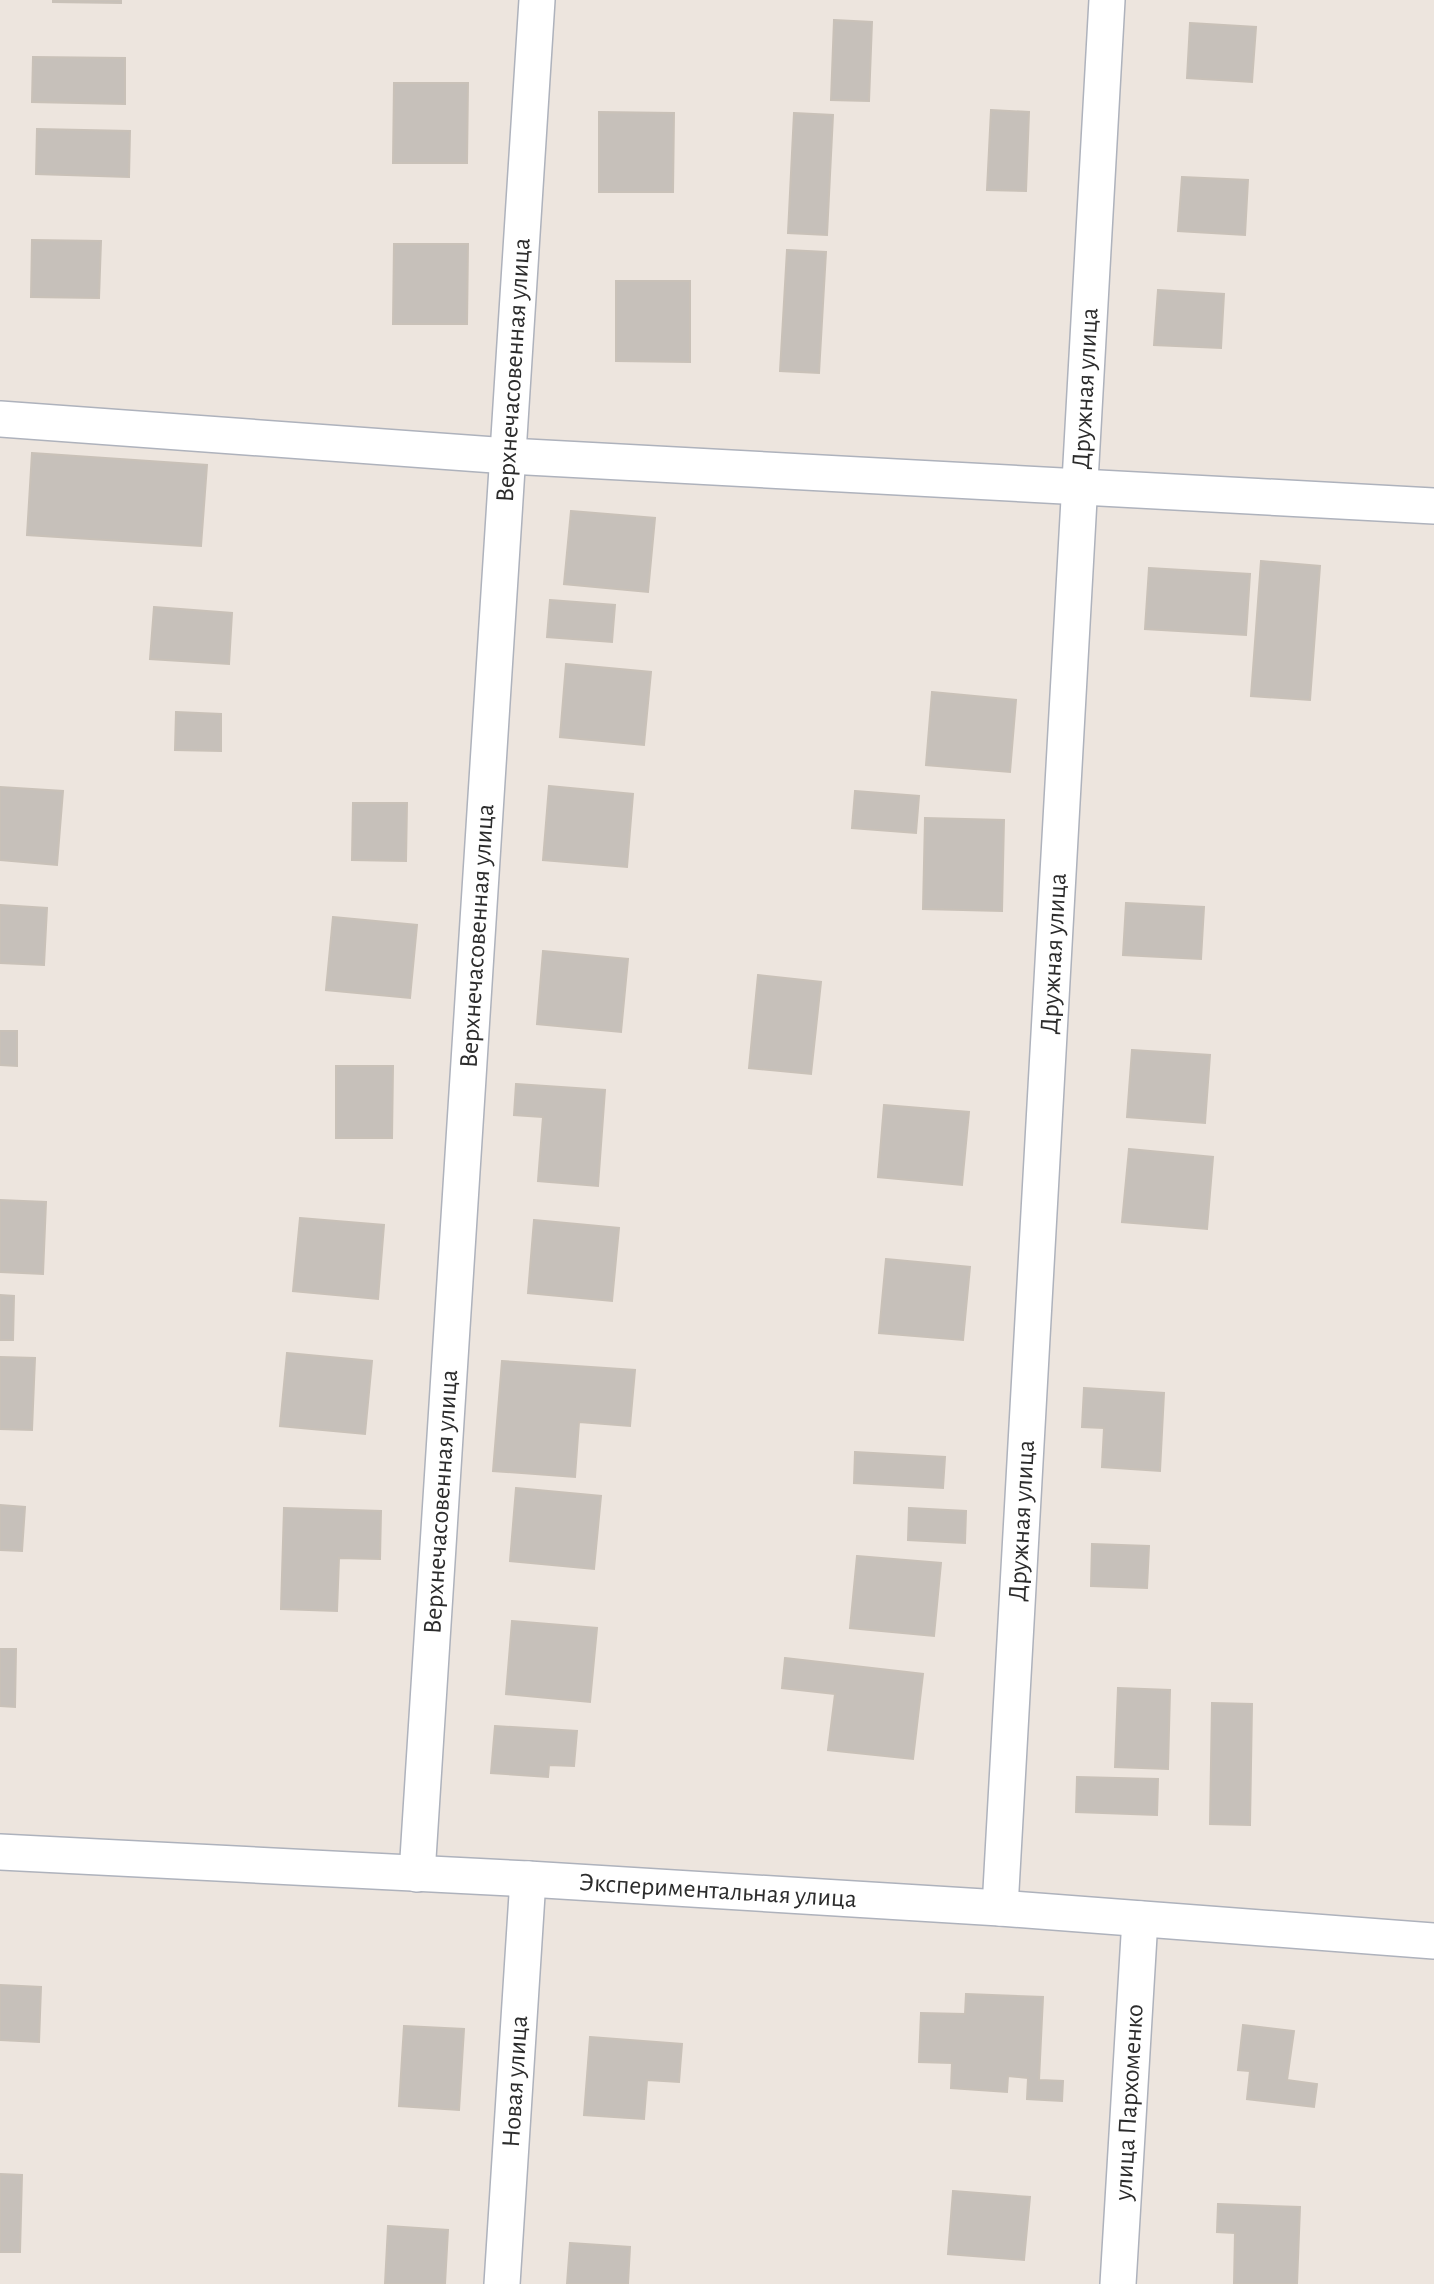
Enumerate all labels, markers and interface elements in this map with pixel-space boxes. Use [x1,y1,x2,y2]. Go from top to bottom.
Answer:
street label: Верхнечасовенная улица [492,237,535,503]
street label: Дружная улица [1068,307,1103,470]
street label: Верхнечасовенная улица [456,803,499,1069]
street label: Дружная улица [1036,872,1071,1035]
street label: Верхнечасовенная улица [419,1369,462,1635]
street label: Дружная улица [1004,1439,1039,1602]
street label: Экспериментальная улица [578,1869,858,1912]
street label: улица Пархоменко [1110,2003,1148,2202]
street label: Новая улица [498,2014,532,2148]

